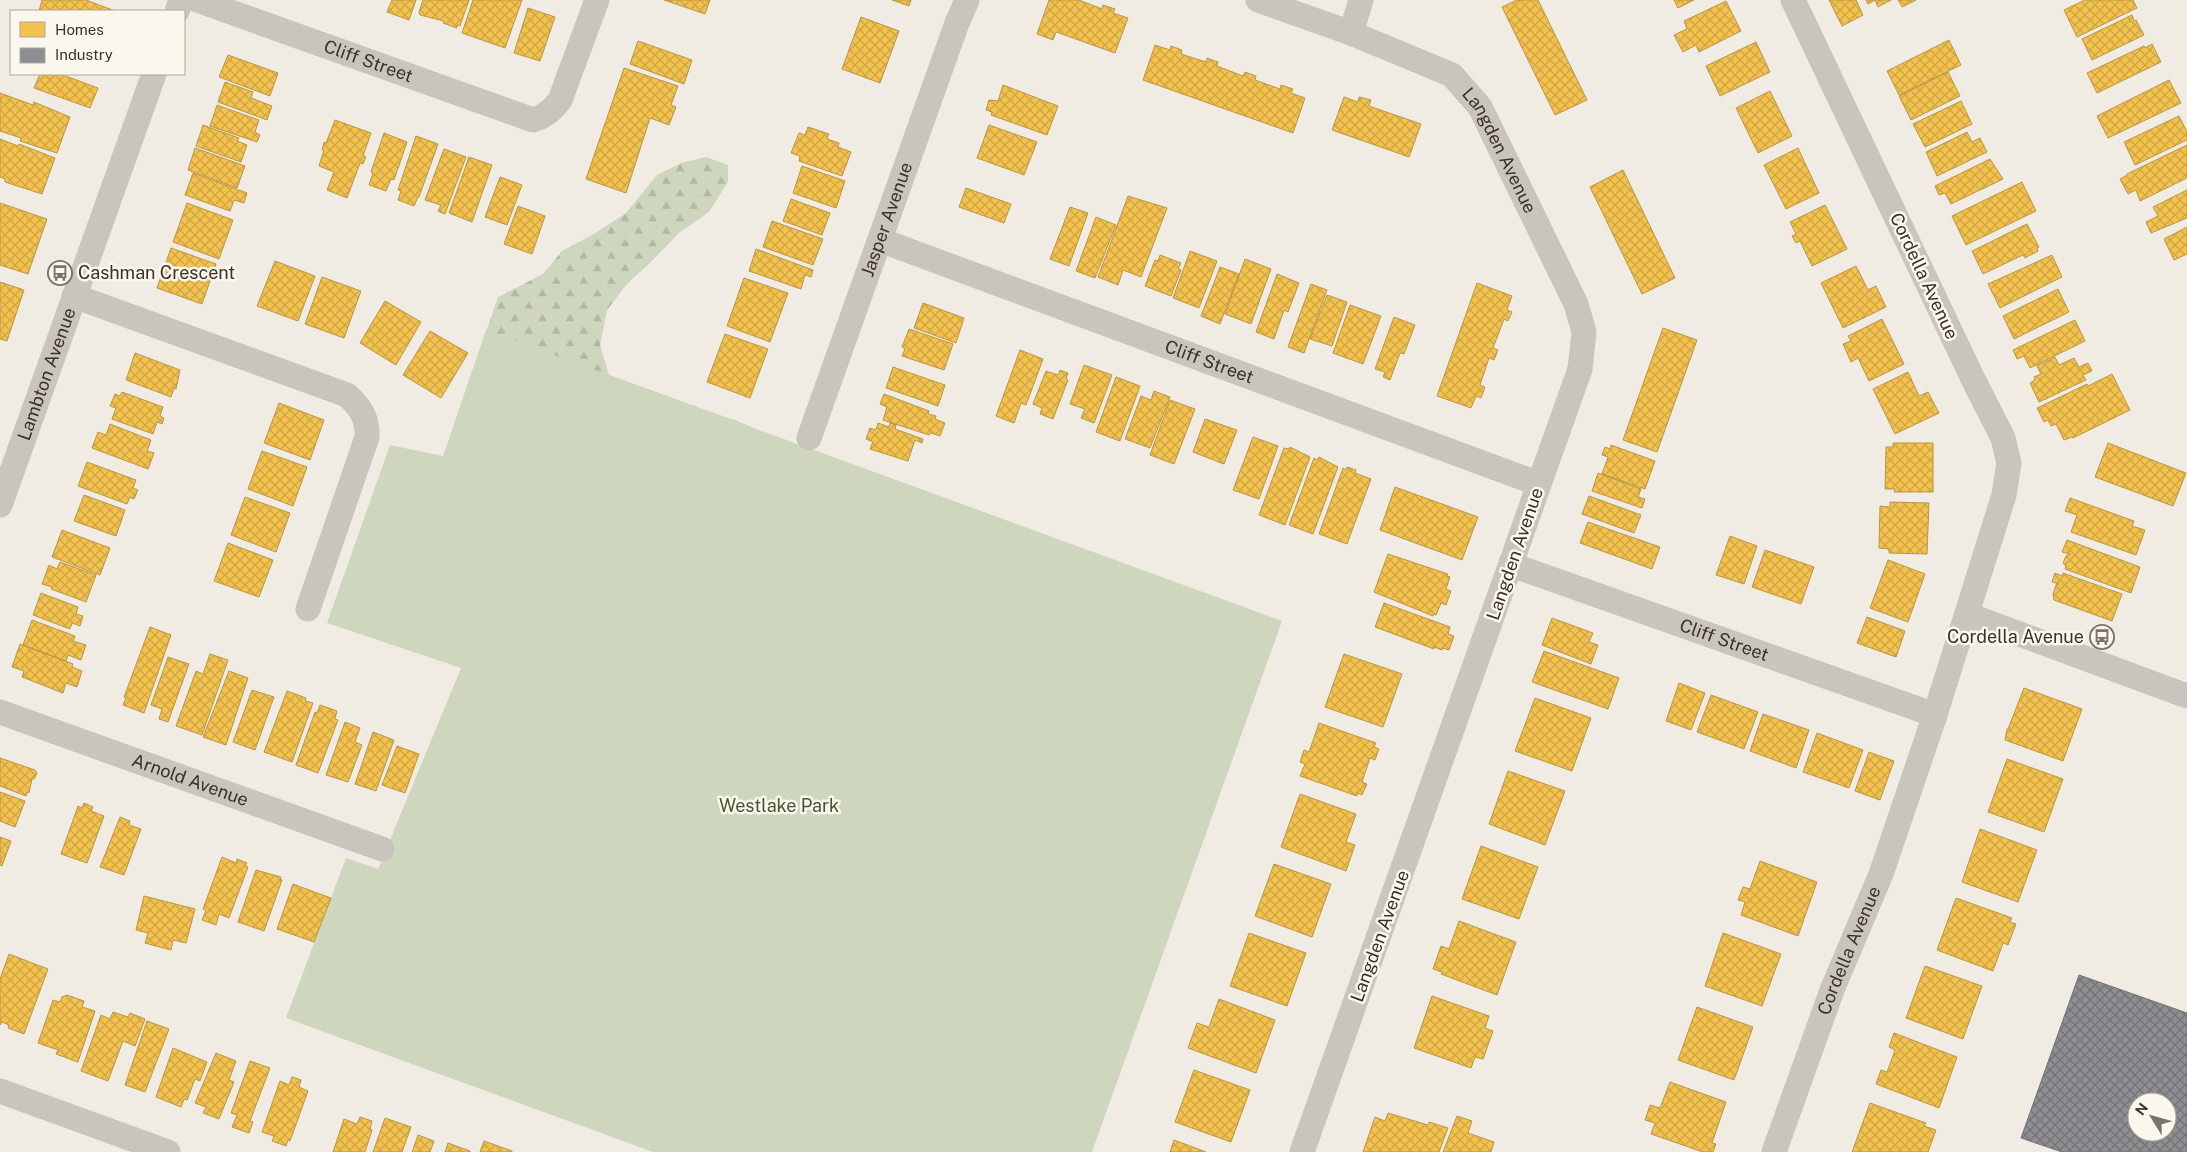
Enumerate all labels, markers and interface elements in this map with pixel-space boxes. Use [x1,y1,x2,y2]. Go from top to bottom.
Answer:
legend [10,10,185,75]
text: Homes [55,21,104,38]
street label: Cliff Street [321,35,416,86]
text: Industry [55,46,113,63]
street label: Langden Avenue [1458,83,1541,216]
street label: Jasper Avenue [856,159,917,279]
street label: Cordella Avenue [1886,209,1963,342]
bus stop icon: Cashman Crescent [47,260,73,286]
place label: Cashman Crescent [78,262,235,283]
street label: Lambton Avenue [13,305,80,443]
street label: Cliff Street [1162,335,1257,387]
street label: Langden Avenue [1482,485,1547,623]
street label: Cliff Street [1677,614,1772,665]
bus stop icon: Cordella Avenue [2089,624,2115,650]
place label: Cordella Avenue [1947,626,2084,647]
street label: Arnold Avenue [129,749,251,810]
park label: Westlake Park [719,795,839,816]
street label: Langden Avenue [1346,867,1413,1005]
street label: Cordella Avenue [1813,883,1885,1018]
north arrow [2127,1092,2177,1142]
text: N [2132,1100,2151,1118]

